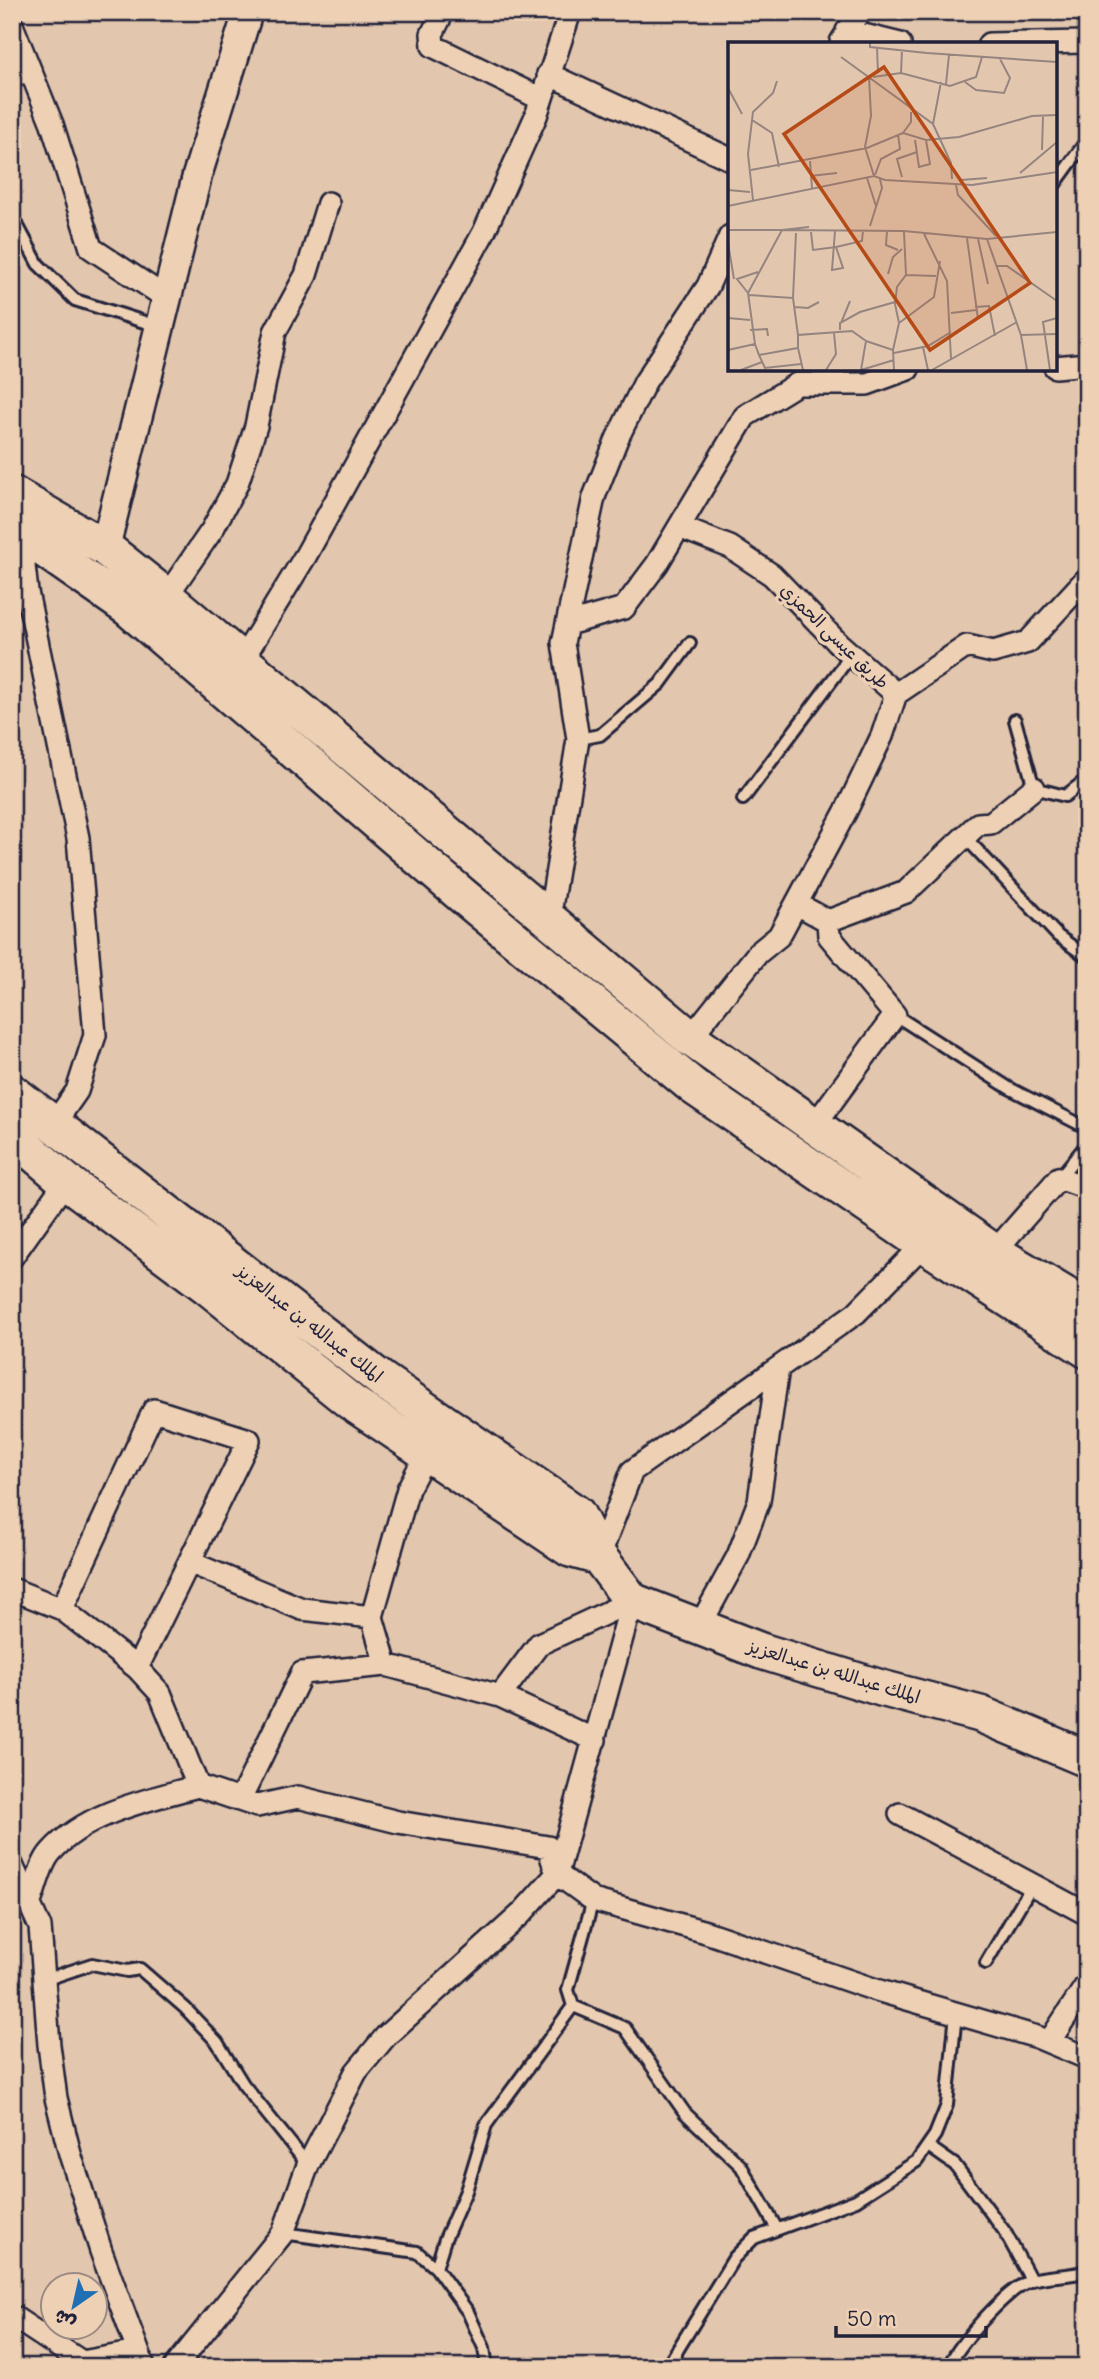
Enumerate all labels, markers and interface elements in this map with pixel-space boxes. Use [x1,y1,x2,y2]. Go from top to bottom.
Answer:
inset map [728,42,1057,371]
street label: طريق عيسى الحمزي [774,578,894,695]
street label: الملك عبدالله بن عبدالعزيز [231,1257,388,1387]
street label: الملك عبدالله بن عبدالعزيز [743,1633,923,1708]
north arrow [38,2270,108,2340]
scale bar [836,2295,987,2339]
text: ش [49,2304,80,2336]
text: 50 m [847,2305,896,2332]

